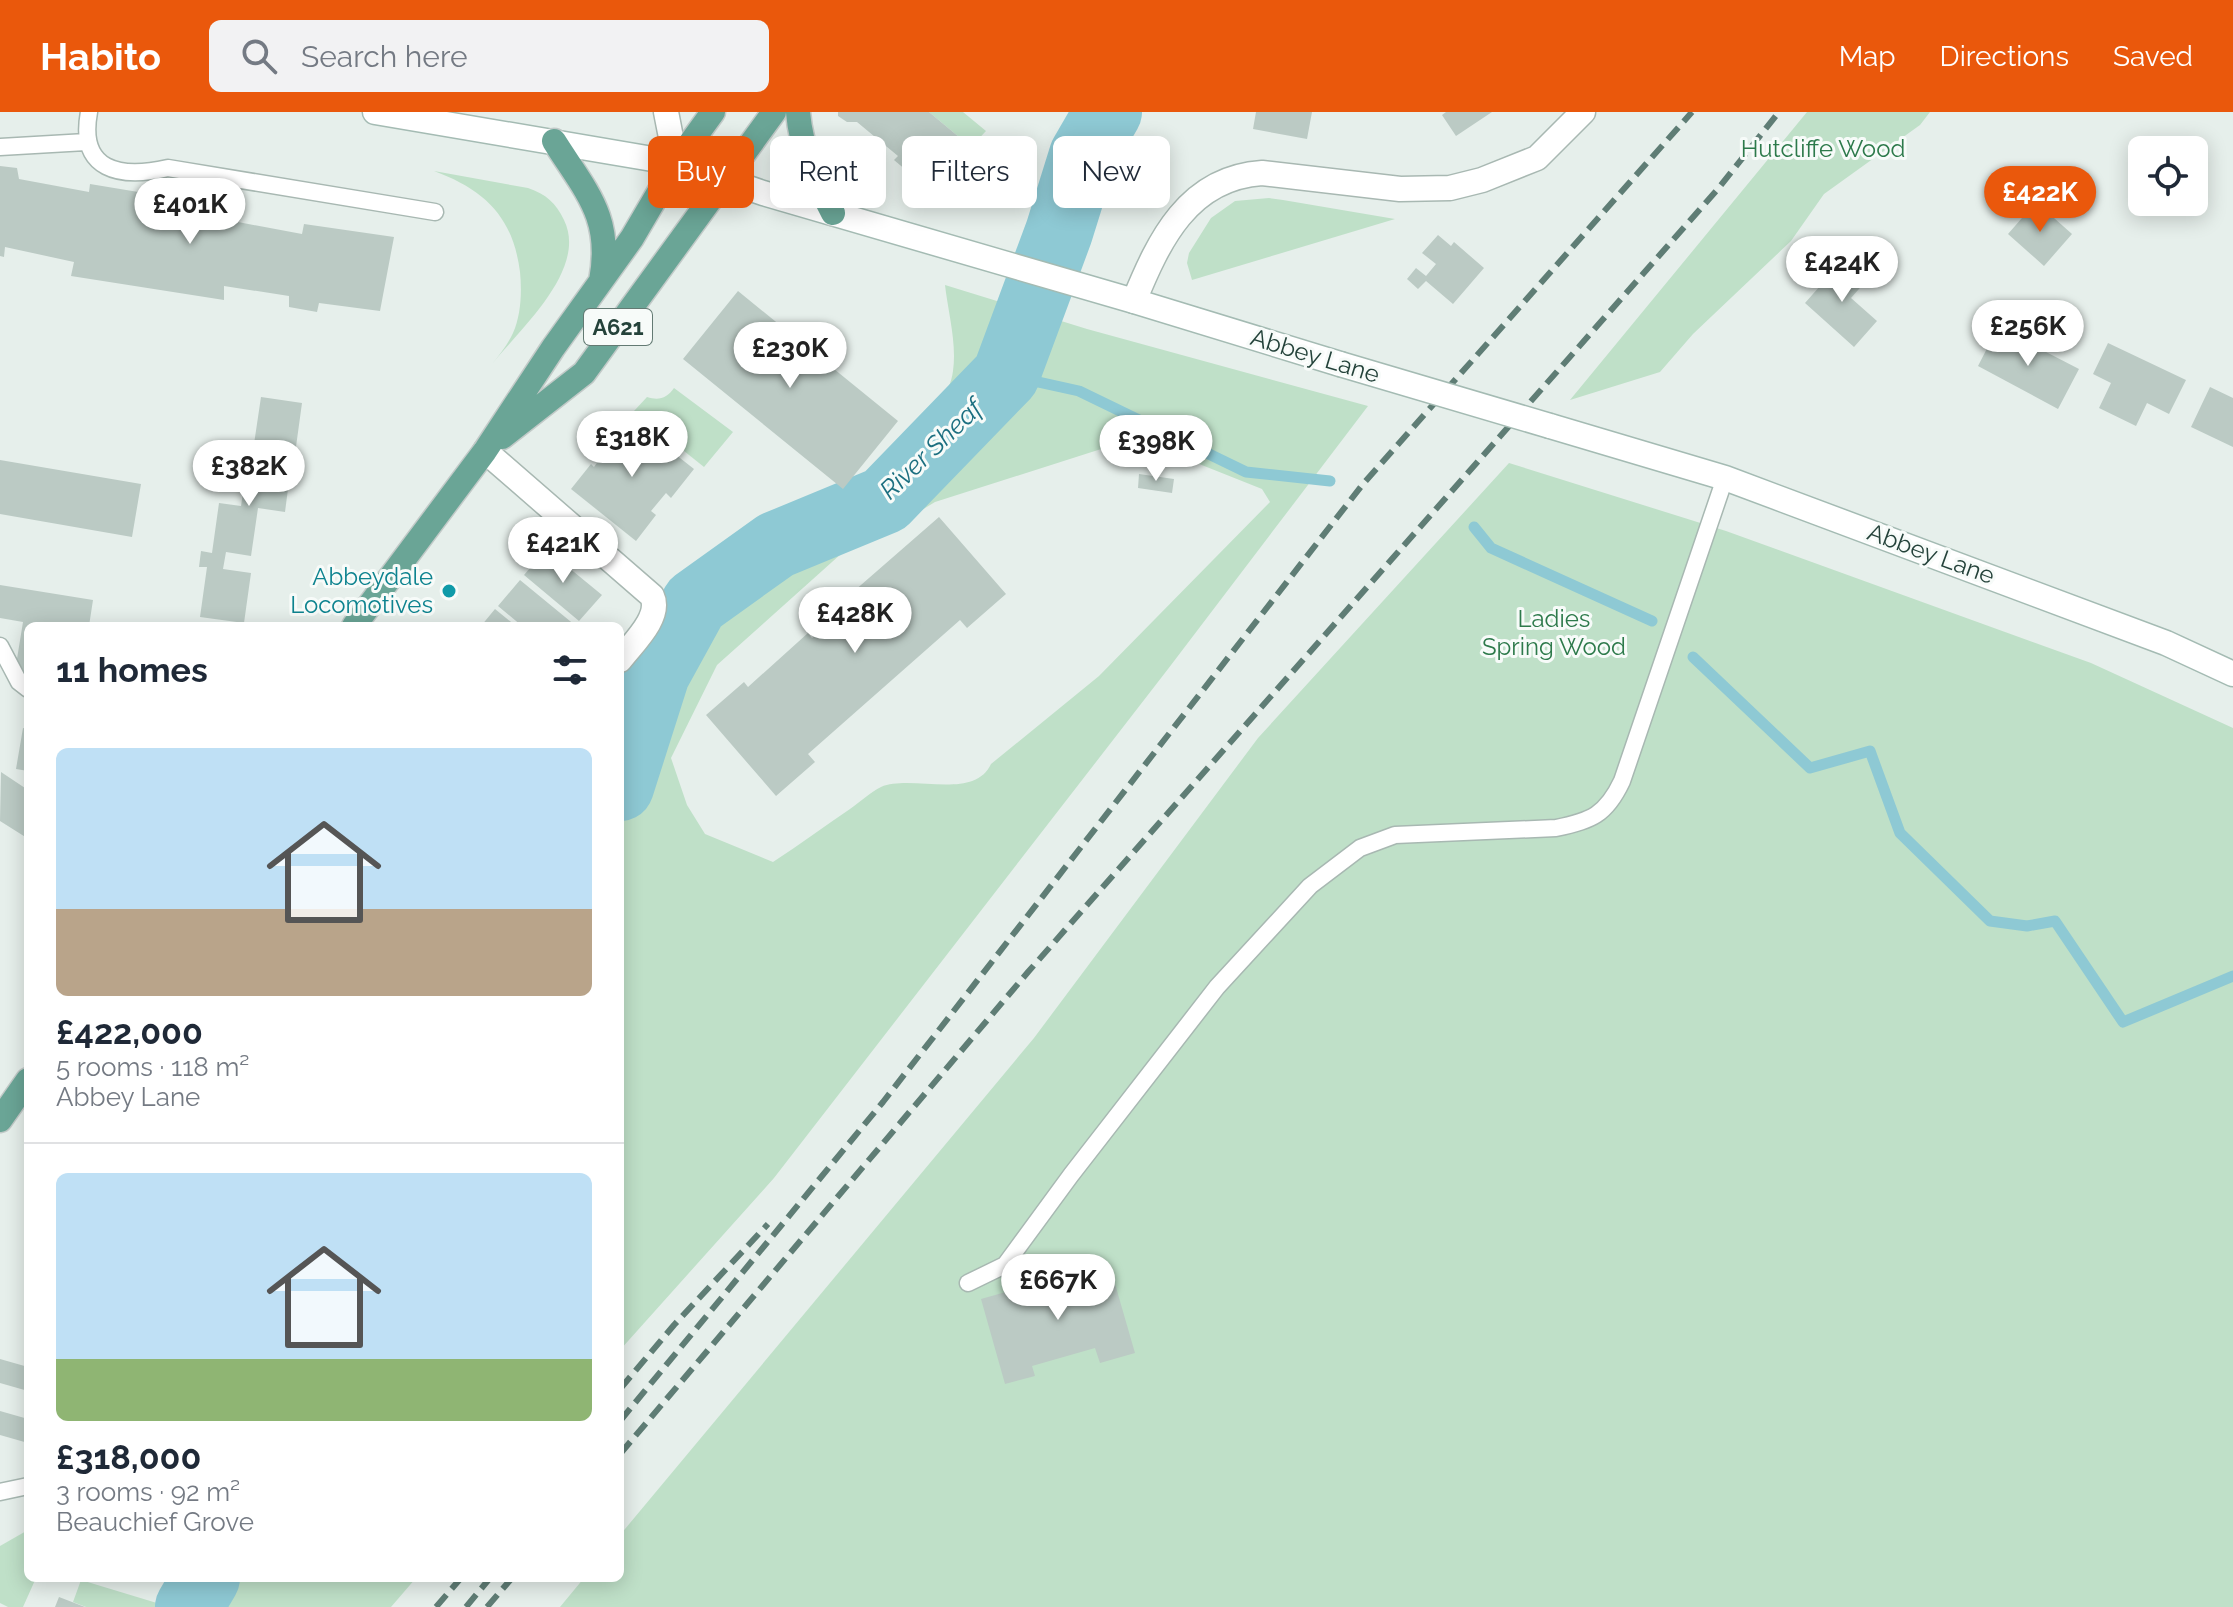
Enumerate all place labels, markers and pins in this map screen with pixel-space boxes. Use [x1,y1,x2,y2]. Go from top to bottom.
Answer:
pin: £422K [1984,166,2096,234]
pin: £401K [134,178,246,246]
pin: £424K [1786,236,1898,304]
pin: £256K [1972,300,2084,368]
pin: £230K [734,322,846,390]
pin: £318K [576,411,688,479]
pin: £398K [1100,415,1212,483]
pin: £382K [193,440,305,508]
pin: £421K [507,517,619,585]
place label: Abbeydale Locomotives [290,562,433,619]
marker: Abbeydale Locomotives [440,582,458,600]
pin: £428K [799,587,911,655]
pin: £667K [1002,1254,1114,1322]

